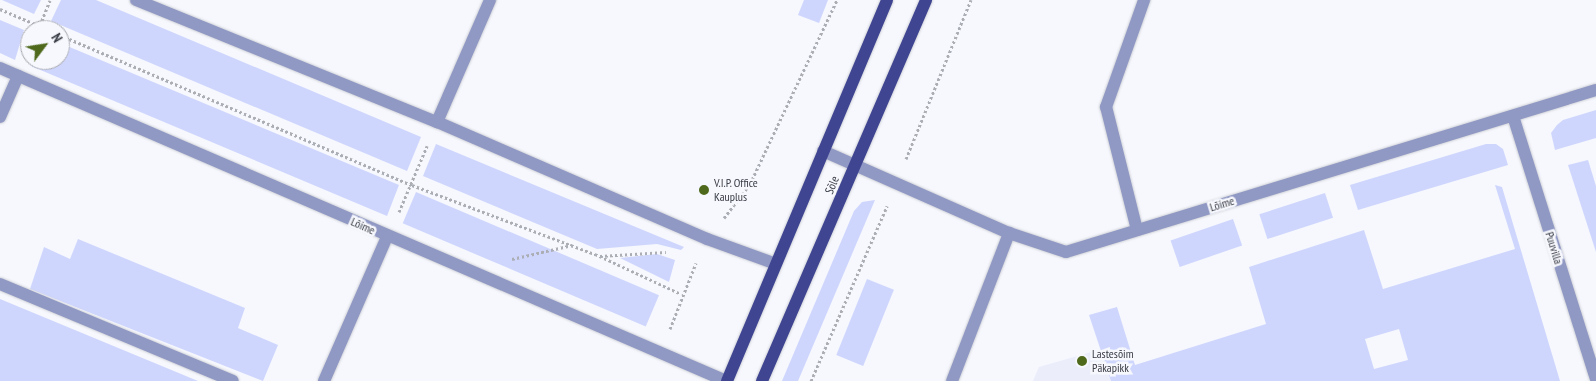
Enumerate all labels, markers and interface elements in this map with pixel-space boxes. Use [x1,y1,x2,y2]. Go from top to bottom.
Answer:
north arrow [20,20,70,70]
text: N [47,30,67,46]
street label: Sõle [822,174,842,196]
place label: V.I.P. Office Kauplus [714,176,758,204]
marker: V.I.P. Office Kauplus [698,184,710,196]
street label: Lõime [1208,193,1236,215]
street label: Lõime [349,214,377,238]
street label: Puuvilla [1542,230,1566,266]
place label: Lastesõim Päkapikk [1092,347,1133,375]
marker: Lastesõim Päkapikk [1076,355,1088,367]

